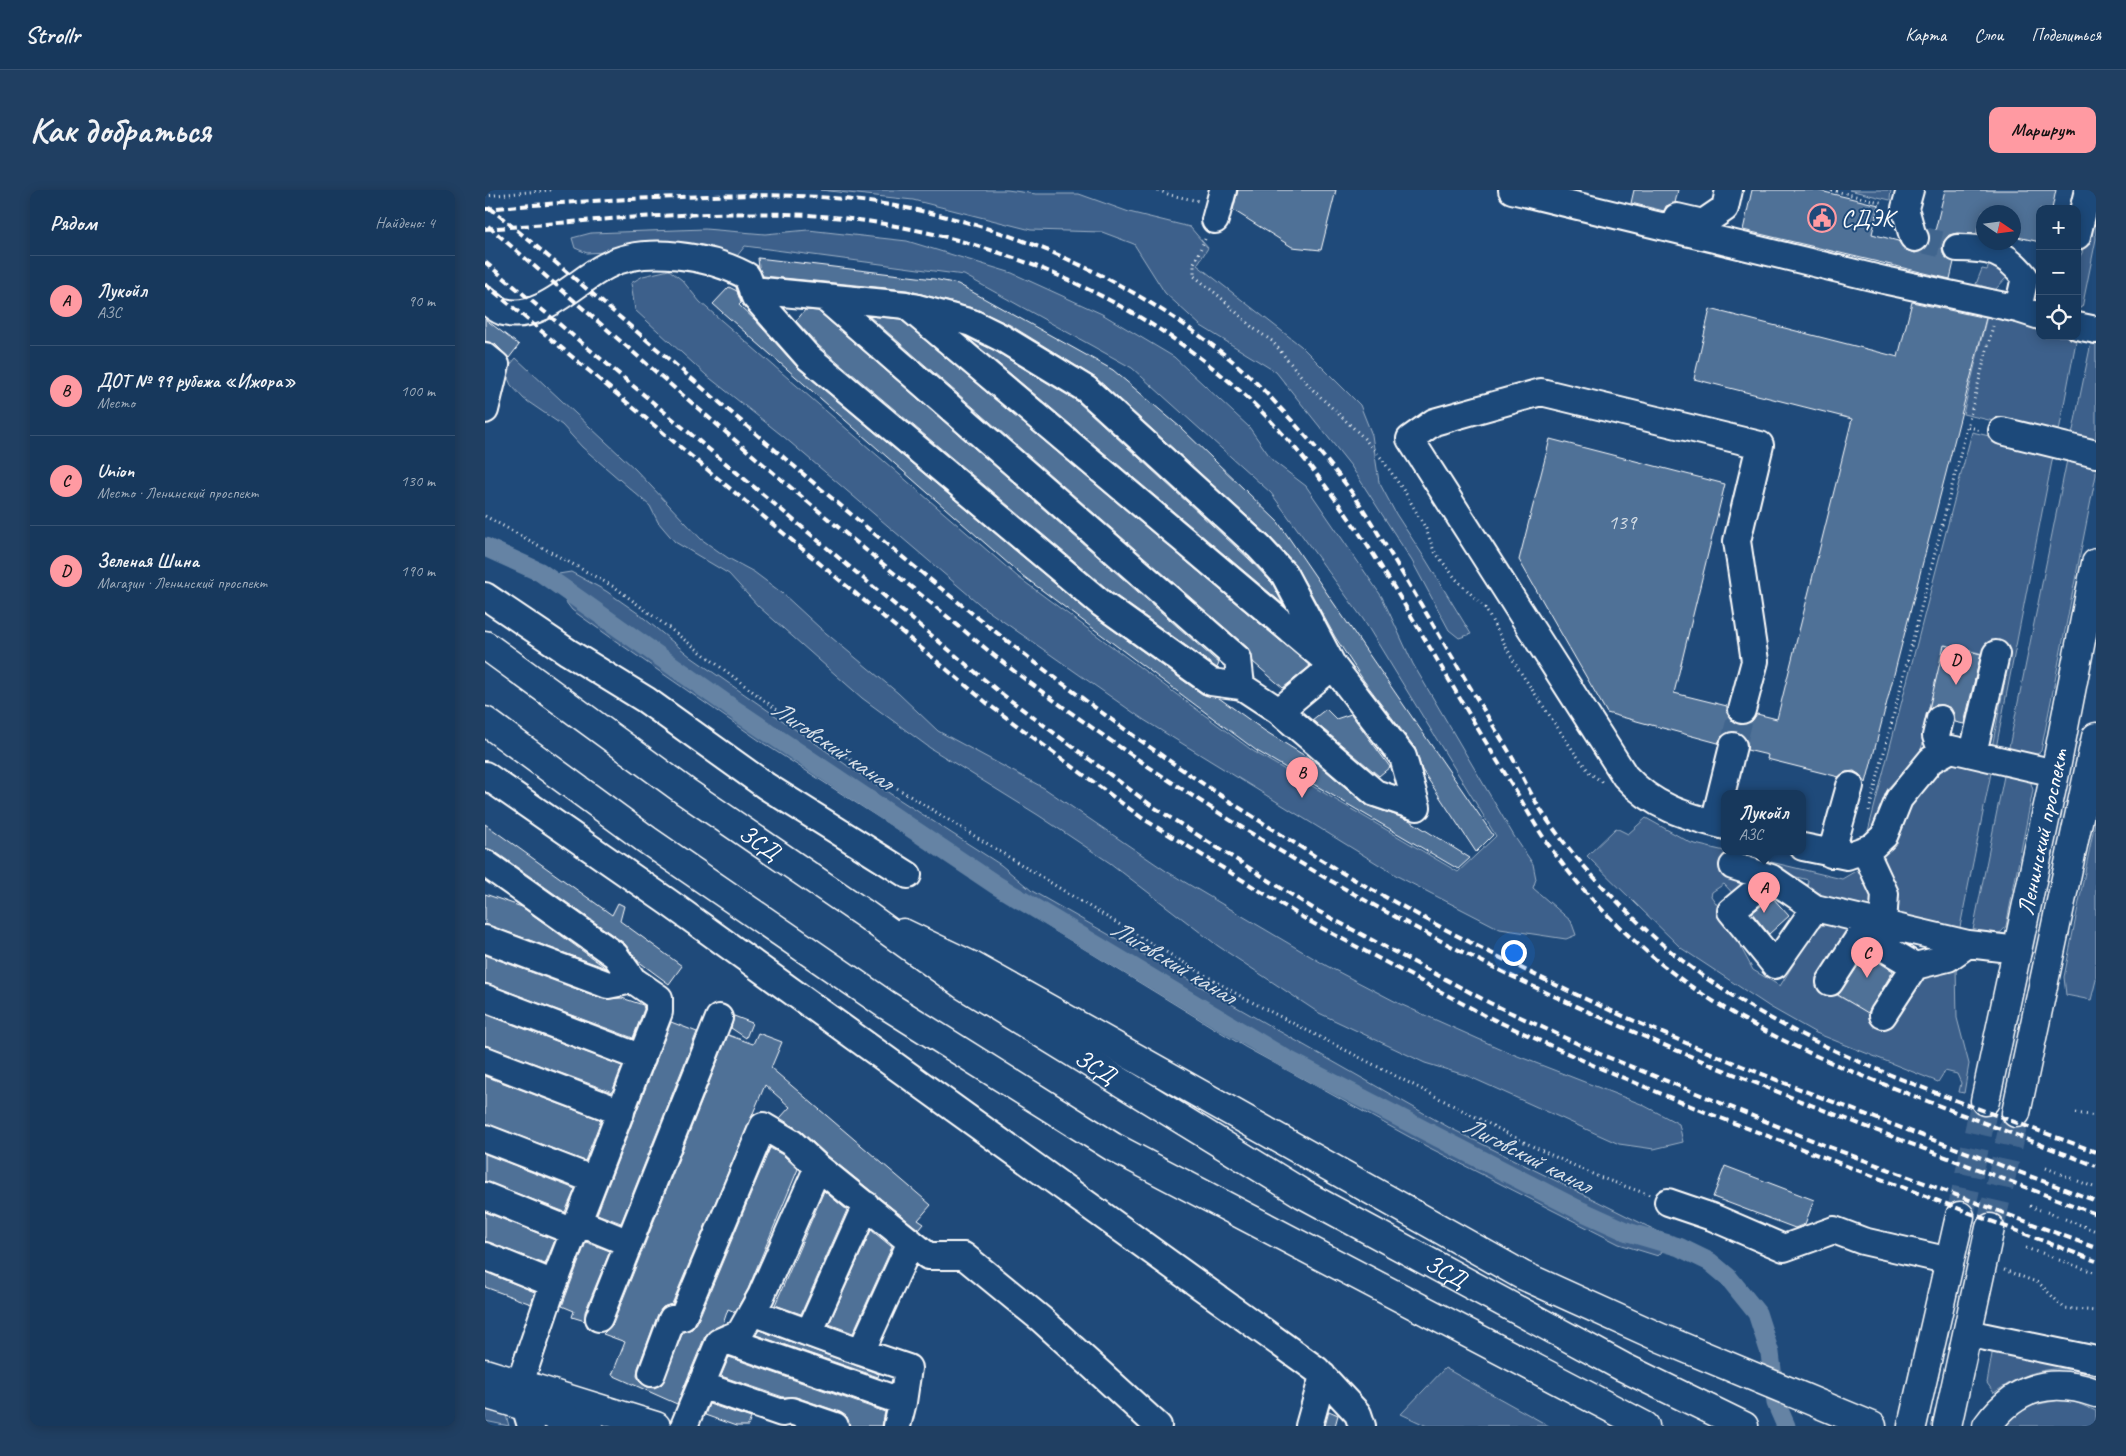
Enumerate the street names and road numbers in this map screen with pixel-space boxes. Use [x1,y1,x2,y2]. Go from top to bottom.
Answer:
street label: Ленинский проспект [2010,746,2074,918]
street label: ЗСД [733,818,787,868]
street label: ЗСД [1069,1042,1123,1091]
street label: ЗСД [1420,1248,1473,1295]

